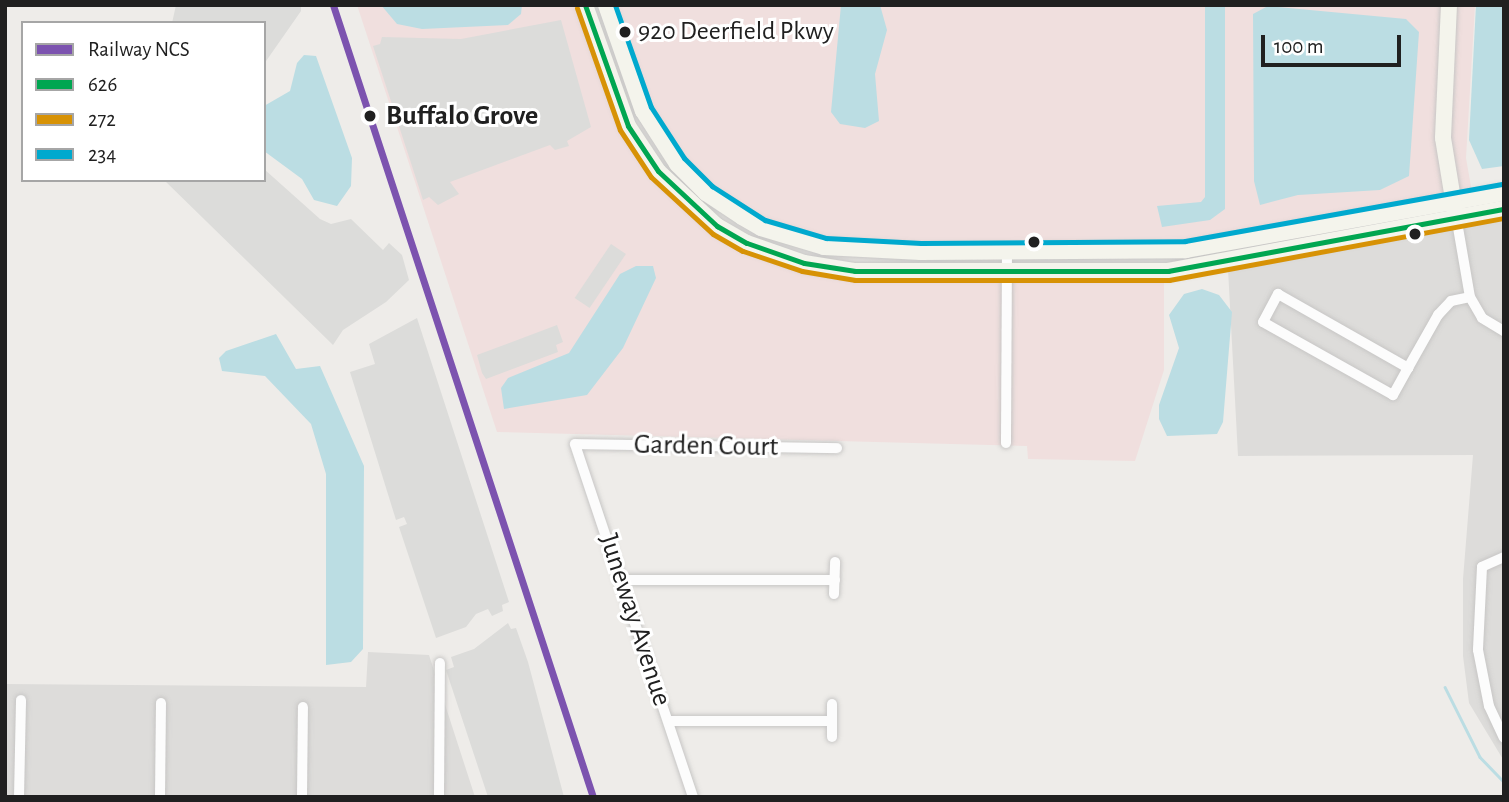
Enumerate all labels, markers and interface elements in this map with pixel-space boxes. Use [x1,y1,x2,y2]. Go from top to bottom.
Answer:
place label: 920 Deerfield Pkwy [638,16,834,48]
legend [21,21,266,182]
scale bar [1264,21,1404,65]
marker: 920 Deerfield Pkwy [618,25,632,39]
text: 100 m [1274,36,1324,57]
text: Railway NCS [88,39,190,60]
text: 626 [88,74,117,95]
place label: Buffalo Grove [386,99,538,133]
marker: Buffalo Grove [360,106,380,126]
text: 272 [88,109,116,130]
text: 234 [88,144,116,165]
unlabelled marker [1408,227,1422,241]
unlabelled marker [1027,235,1041,249]
street label: Garden Court [634,428,778,464]
street label: Juneway Avenue [591,530,679,710]

